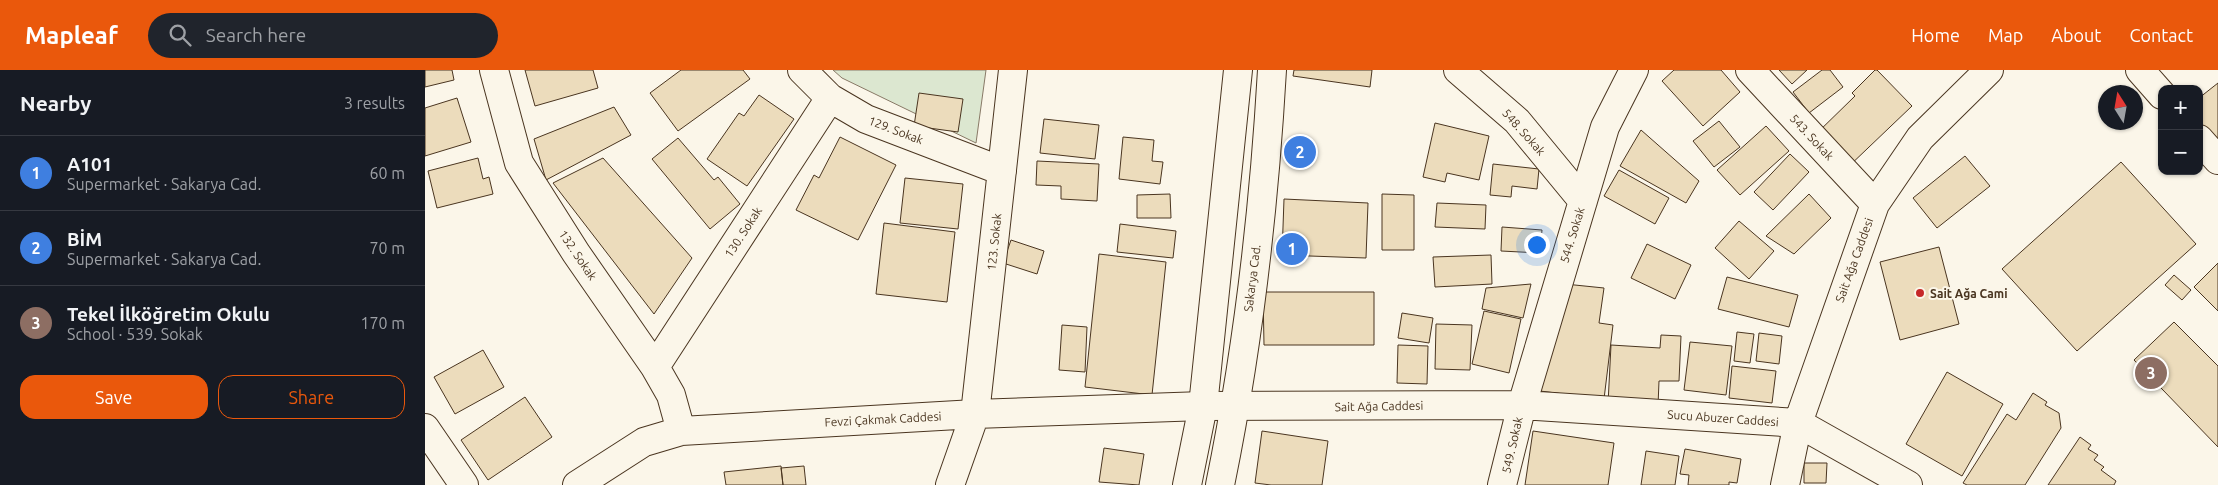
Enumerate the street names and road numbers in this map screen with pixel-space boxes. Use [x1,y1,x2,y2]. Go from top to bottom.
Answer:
street label: 548. Sokak [1500,106,1548,158]
street label: 543. Sokak [1788,112,1836,162]
street label: 129. Sokak [867,114,925,146]
street label: 130. Sokak [722,204,764,260]
street label: 544. Sokak [1557,206,1587,264]
street label: 123. Sokak [985,213,1003,271]
street label: Sait Ağa Caddesi [1833,216,1875,304]
street label: 132. Sokak [557,227,599,283]
street label: Sakarya Cad. [1241,244,1263,312]
street label: Sait Ağa Caddesi [1335,399,1424,413]
street label: Sucu Abuzer Caddesi [1667,408,1779,428]
street label: Fevzi Çakmak Caddesi [824,409,942,429]
street label: 549. Sokak [1499,415,1525,475]

